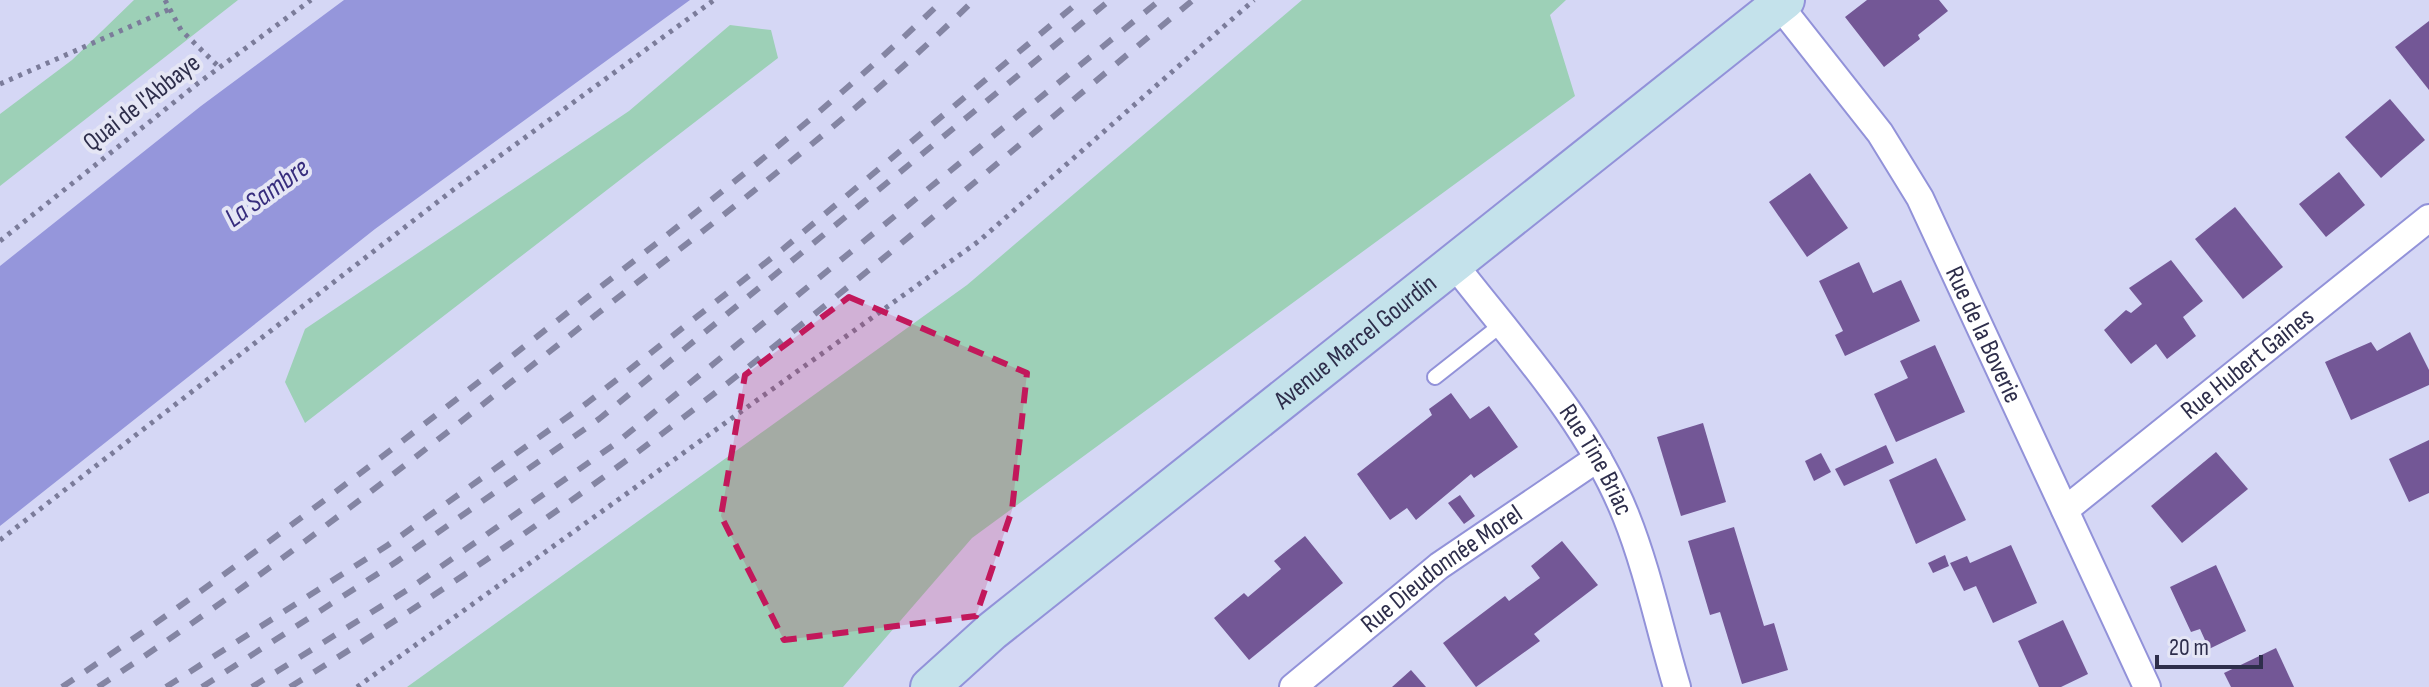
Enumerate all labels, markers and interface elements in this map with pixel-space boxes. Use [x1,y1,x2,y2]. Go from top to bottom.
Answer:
street label: Quai de l'Abbaye [77,48,207,158]
water label: La Sambre [218,151,316,235]
street label: Rue de la Boverie [1938,261,2028,408]
street label: Avenue Marcel Gourdin [1267,268,1443,416]
street label: Rue Hubert Gaines [2175,301,2320,426]
street label: Rue Tine Briac [1552,398,1639,520]
street label: Rue Dieudonnée Morel [1355,498,1528,640]
scale bar [2157,619,2261,669]
text: 20 m [2169,633,2209,662]

